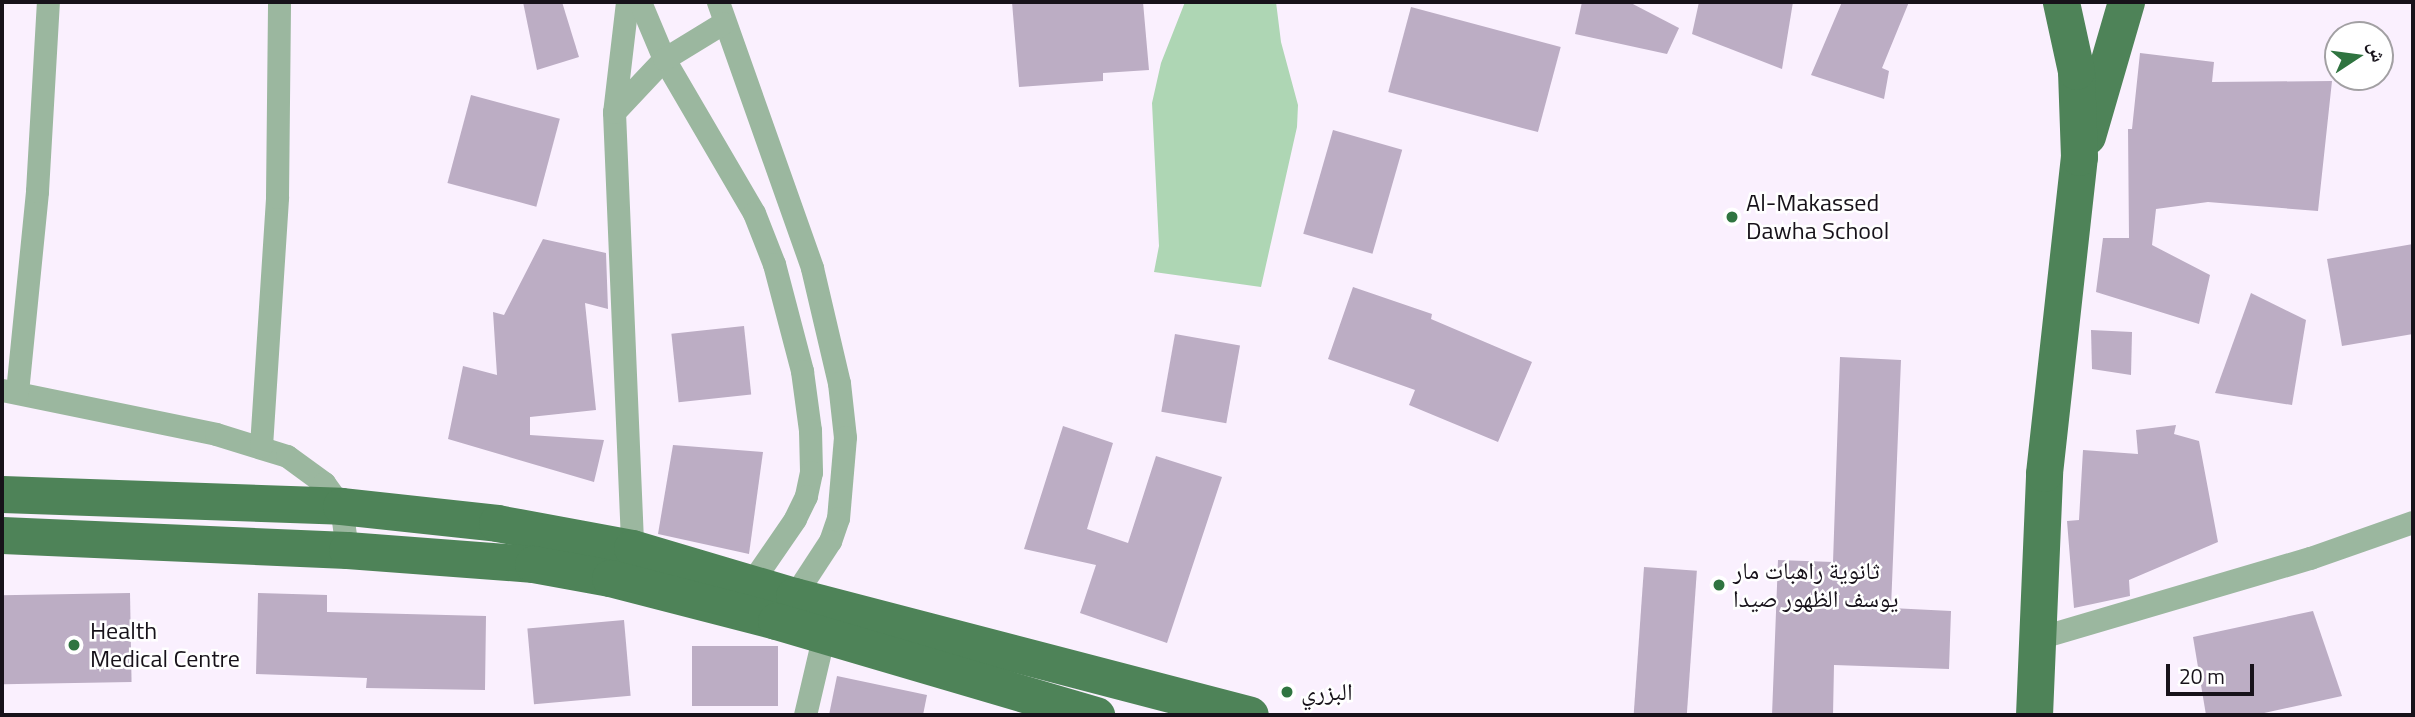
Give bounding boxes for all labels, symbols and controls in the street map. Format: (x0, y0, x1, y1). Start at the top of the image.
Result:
north arrow (2324, 21, 2394, 91)
text: ش (2362, 39, 2394, 65)
place label: Al-Makassed Dawha School (1746, 189, 1889, 245)
marker: Al-Makassed Dawha School (1724, 209, 1740, 225)
place label: ثانوية راهبات مار يوسف الظهور صيدا (1733, 557, 1899, 613)
marker: ثانوية راهبات مار يوسف الظهور صيدا (1711, 577, 1727, 593)
place label: Health Medical Centre (90, 617, 240, 673)
marker: Health Medical Centre (64, 635, 84, 655)
scale bar (2170, 650, 2258, 694)
text: 20 m (2179, 660, 2225, 692)
place label: البزري (1301, 678, 1353, 706)
marker: البزري (1279, 684, 1295, 700)

